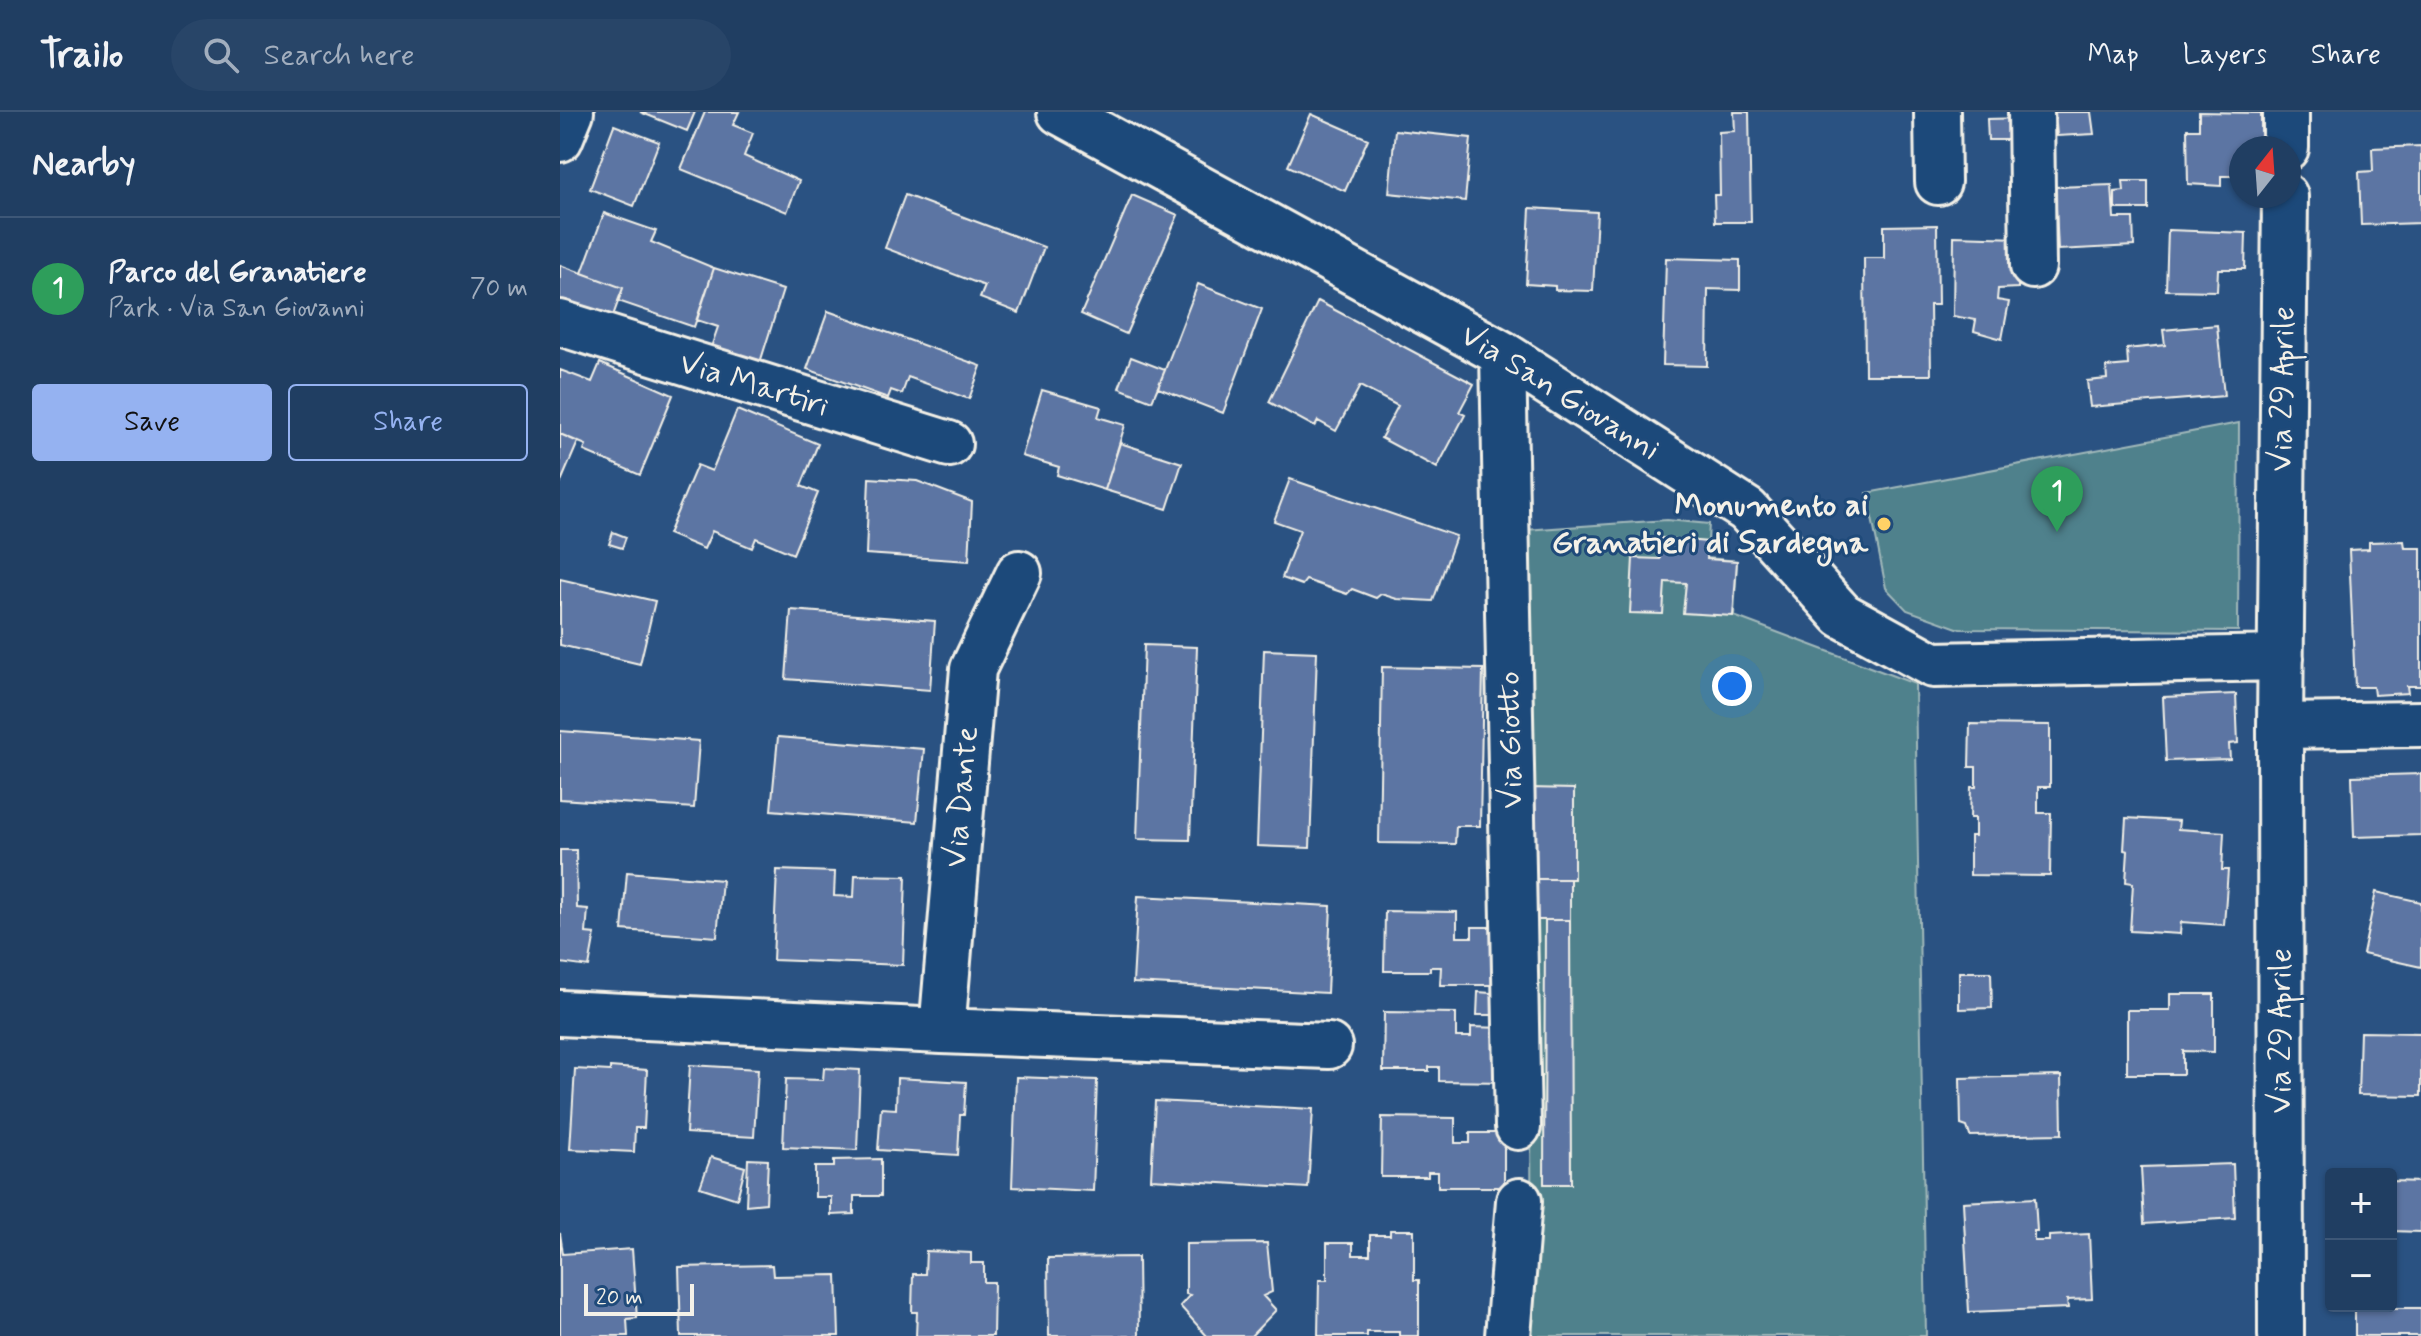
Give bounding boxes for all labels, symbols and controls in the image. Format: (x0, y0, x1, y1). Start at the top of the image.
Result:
search box (171, 19, 731, 91)
text: Trailo (40, 31, 123, 80)
icon: search (199, 33, 243, 77)
text: Search here (263, 36, 414, 75)
text: Map (2088, 37, 2139, 74)
text: Layers (2183, 37, 2267, 74)
text: Share (2311, 37, 2381, 74)
north arrow (2229, 136, 2301, 208)
text: Nearby (32, 142, 136, 187)
text: Parco del Granatiere (108, 253, 367, 292)
text: 1 (52, 272, 64, 306)
text: 70 m (470, 272, 528, 306)
text: Park · Via San Giovanni (108, 292, 365, 326)
street label: Via 29 Aprile (2261, 306, 2308, 472)
street label: Via San Giovanni (1452, 315, 1668, 471)
street label: Via Martiri (674, 342, 834, 428)
button: Save (32, 384, 272, 461)
button: Share (288, 384, 528, 461)
pin: 1 (2031, 466, 2083, 532)
place label: Monumento ai Granatieri di Sardegna (1552, 485, 1869, 567)
marker: Monumento ai Granatieri di Sardegna (1875, 515, 1893, 533)
your location (1712, 666, 1752, 706)
street label: Via Giotto (1489, 671, 1533, 809)
street label: Via Dante (935, 725, 989, 869)
street label: Via 29 Aprile (2260, 948, 2305, 1114)
map controls (2325, 1168, 2397, 1312)
button: + (2325, 1168, 2397, 1240)
button: − (2325, 1240, 2397, 1312)
scale bar (584, 1280, 694, 1316)
text: 20 m (596, 1284, 643, 1312)

